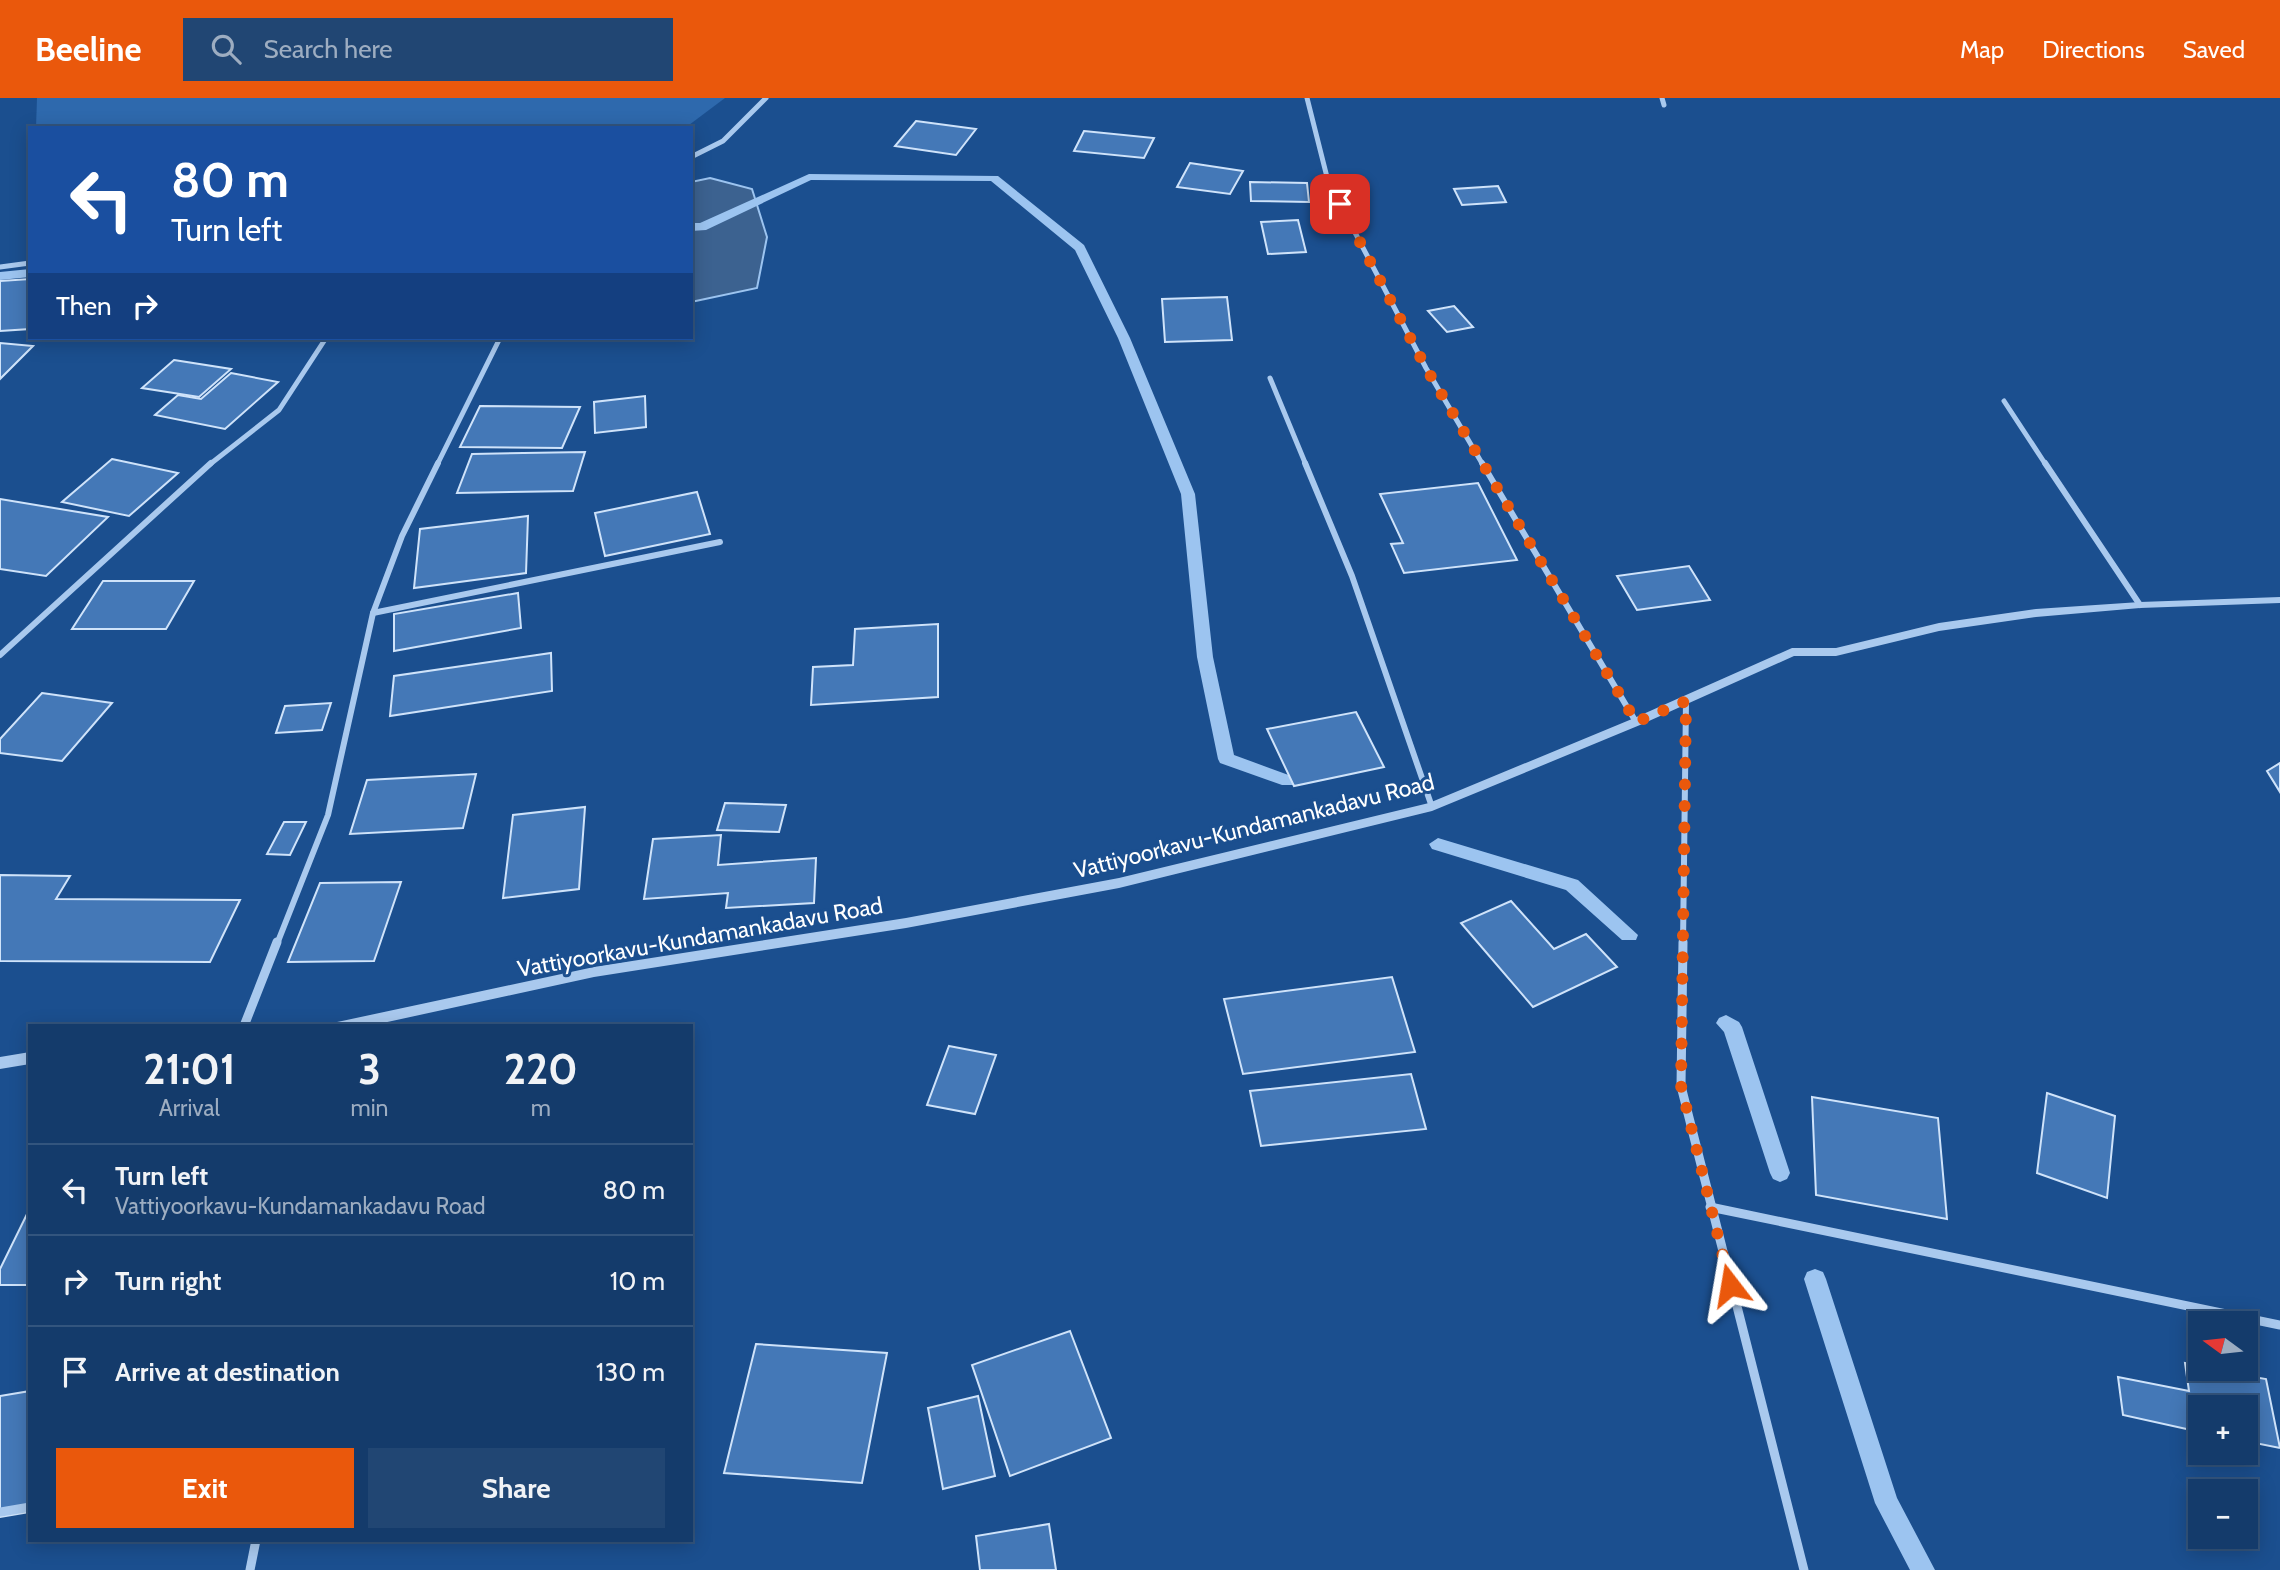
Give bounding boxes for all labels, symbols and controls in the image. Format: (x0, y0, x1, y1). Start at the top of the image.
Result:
search box (183, 18, 673, 81)
text: Beeline (35, 29, 141, 69)
icon: search (207, 30, 245, 68)
text: Search here (263, 33, 393, 65)
text: Map (1960, 35, 2004, 64)
text: Directions (2042, 35, 2145, 64)
text: Saved (2183, 35, 2245, 64)
text: 80 m (171, 150, 289, 209)
icon: left (56, 154, 147, 245)
pin (1310, 174, 1370, 234)
icon: arrive (1321, 185, 1359, 223)
text: Turn left (171, 210, 282, 249)
icon: right (126, 287, 164, 325)
text: Then (56, 290, 112, 322)
street label: Vattiyoorkavu-Kundamankadavu Road (1071, 768, 1437, 884)
street label: Vattiyoorkavu-Kundamankadavu Road (515, 891, 885, 983)
text: 21:01 (143, 1043, 235, 1095)
text: 3 (358, 1043, 381, 1095)
text: 220 (504, 1043, 578, 1095)
text: Arrival (159, 1094, 220, 1122)
text: min (351, 1094, 388, 1122)
text: m (531, 1094, 551, 1122)
text: Turn left (115, 1160, 208, 1192)
icon: left (56, 1171, 94, 1209)
text: 80 m (602, 1174, 665, 1206)
text: Vattiyoorkavu-Kundamankadavu Road (115, 1192, 485, 1220)
position arrow (1693, 1248, 1767, 1322)
icon: right (56, 1262, 94, 1300)
text: Turn right (115, 1265, 221, 1297)
text: 10 m (610, 1265, 665, 1297)
north arrow (2188, 1311, 2258, 1381)
map controls (2188, 1311, 2258, 1549)
icon: arrive (56, 1353, 94, 1391)
text: Arrive at destination (115, 1356, 340, 1388)
text: 130 m (596, 1356, 665, 1388)
button: + (2188, 1395, 2258, 1465)
button: Exit (56, 1448, 354, 1528)
button: Share (368, 1448, 665, 1528)
button: − (2188, 1479, 2258, 1549)

